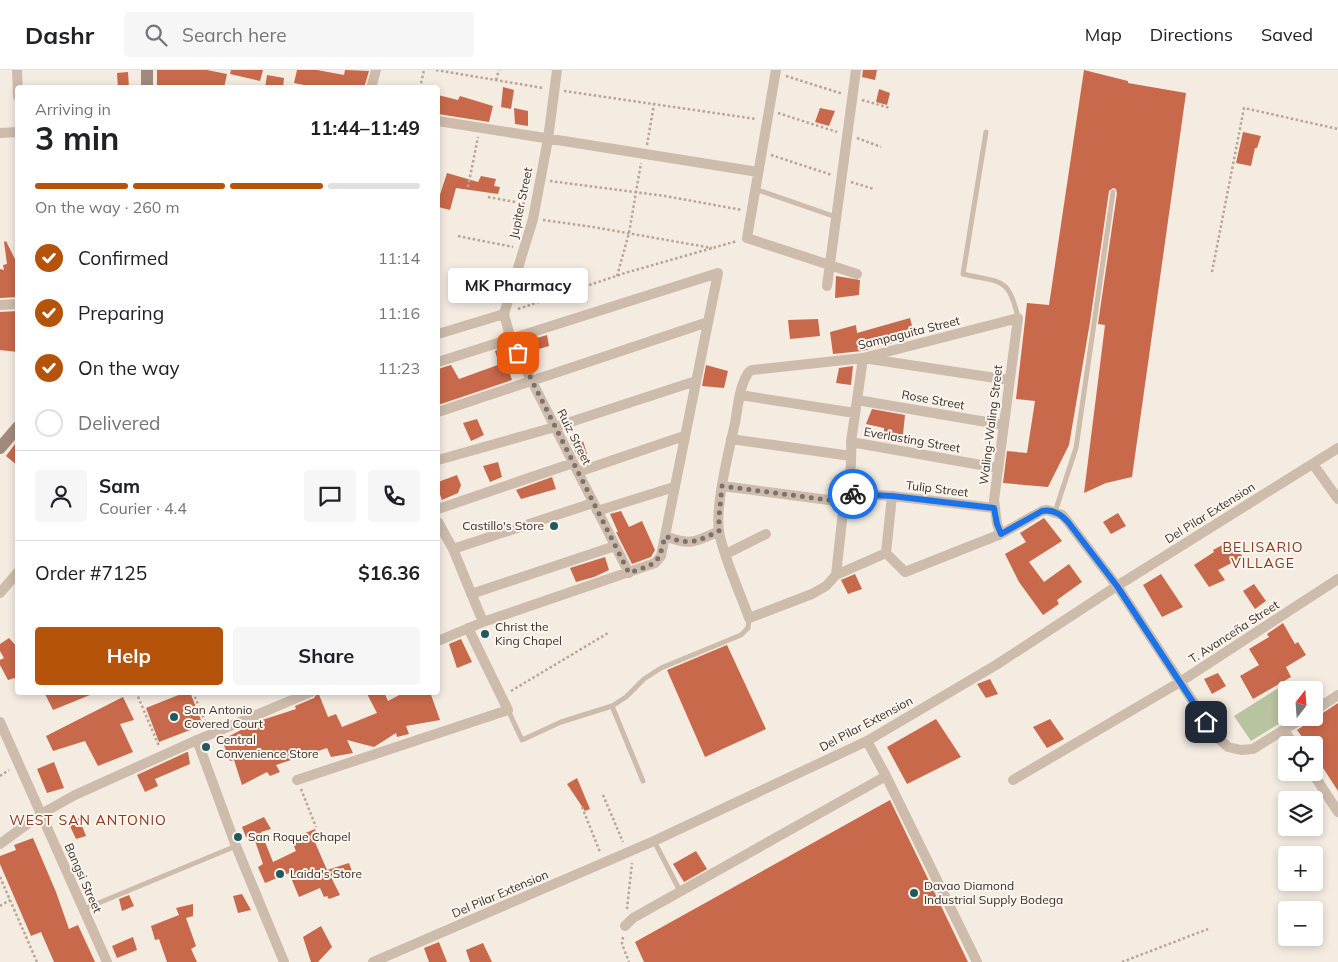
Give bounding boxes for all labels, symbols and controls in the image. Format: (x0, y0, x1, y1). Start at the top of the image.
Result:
search box (124, 12, 474, 57)
text: Dashr (25, 20, 94, 50)
icon: search (142, 21, 170, 49)
text: Search here (182, 23, 287, 47)
text: Map (1085, 23, 1122, 46)
text: Directions (1150, 23, 1233, 46)
text: Saved (1261, 23, 1313, 46)
text: Arriving in (35, 99, 111, 119)
text: 11:44–11:49 (310, 116, 420, 140)
text: 3 min (35, 118, 119, 158)
street label: Jupiter Street (506, 166, 535, 240)
text: On the way · 260 m (35, 197, 180, 217)
icon: check (35, 244, 63, 272)
text: Confirmed (78, 246, 169, 270)
text: 11:14 (378, 248, 420, 268)
callout: MK Pharmacy (448, 268, 588, 303)
text: MK Pharmacy (465, 275, 571, 295)
icon: check (35, 299, 63, 327)
text: Preparing (78, 301, 164, 325)
text: 11:16 (378, 303, 420, 323)
street label: Sampaguita Street (856, 313, 961, 352)
pin (497, 332, 539, 374)
icon: bag (504, 339, 532, 367)
icon: check (35, 354, 63, 382)
text: On the way (78, 356, 180, 380)
text: 11:23 (378, 358, 420, 378)
street label: Waling-Waling Street (976, 364, 1005, 486)
street label: Rose Street (900, 387, 966, 412)
street label: Ruiz Street (554, 406, 595, 467)
text: Delivered (78, 411, 160, 435)
street label: Everlasting Street (863, 424, 962, 455)
courier (828, 469, 878, 519)
button: person (35, 470, 87, 522)
button: chat (304, 470, 356, 522)
button: phone (368, 470, 420, 522)
text: Sam (99, 474, 140, 498)
street label: Tulip Street (905, 477, 969, 500)
street label: Del Pilar Extension (1162, 479, 1258, 546)
icon: bike (839, 480, 867, 508)
text: Courier · 4.4 (99, 498, 187, 518)
place label: Castillo's Store (462, 518, 544, 533)
marker: Castillo's Store (548, 520, 560, 532)
district label: BELISARIO VILLAGE (1222, 538, 1304, 572)
text: Order #7125 (35, 561, 147, 585)
text: $16.36 (358, 561, 420, 585)
street label: T. Avanceña Street (1186, 597, 1282, 666)
place label: Christ the King Chapel (495, 619, 562, 648)
button: Help (35, 627, 223, 685)
button: Share (233, 627, 420, 685)
marker: Christ the King Chapel (479, 628, 491, 640)
north arrow (1278, 681, 1322, 726)
map controls (1278, 681, 1323, 946)
street label: Del Pilar Extension (817, 693, 915, 754)
pin (1185, 701, 1227, 743)
place label: San Antonio Covered Court (184, 702, 263, 731)
icon: home (1192, 708, 1220, 736)
marker: San Antonio Covered Court (168, 711, 180, 723)
place label: Central Convenience Store (216, 732, 319, 761)
button: locate (1278, 736, 1323, 781)
marker: Central Convenience Store (200, 741, 212, 753)
button: layers (1278, 791, 1323, 836)
district label: WEST SAN ANTONIO (9, 811, 167, 829)
place label: San Roque Chapel (248, 829, 351, 844)
marker: San Roque Chapel (232, 831, 244, 843)
street label: Bangsi Street (61, 841, 106, 915)
button: + (1278, 846, 1323, 891)
place label: Laida's Store (290, 866, 362, 881)
street label: Del Pilar Extension (449, 866, 550, 921)
marker: Laida's Store (274, 868, 286, 880)
place label: Davao Diamond Industrial Supply Bodega (924, 878, 1063, 907)
marker: Davao Diamond Industrial Supply Bodega (908, 887, 920, 899)
button: − (1278, 901, 1323, 946)

